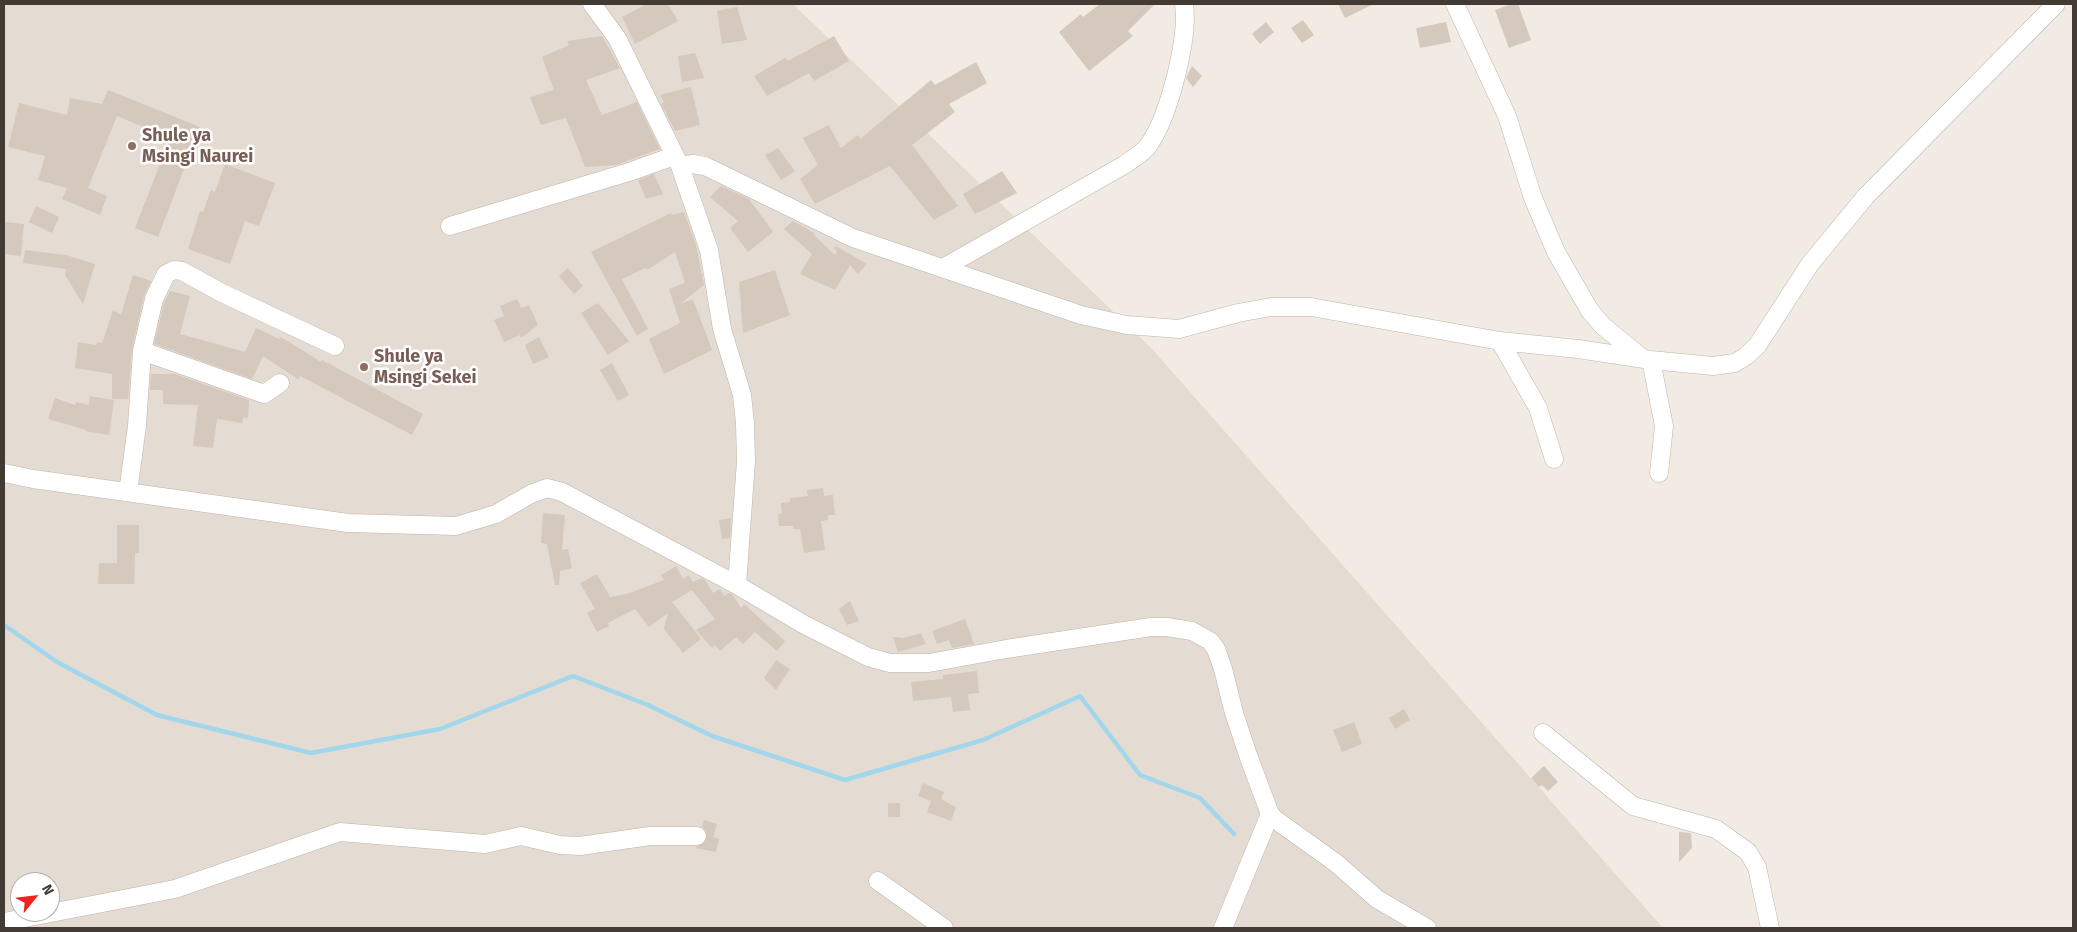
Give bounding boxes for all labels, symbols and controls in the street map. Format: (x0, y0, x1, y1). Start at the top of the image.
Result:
place label: Shule ya Msingi Naurei (142, 125, 253, 168)
marker: Shule ya Msingi Naurei (126, 140, 138, 152)
place label: Shule ya Msingi Sekei (374, 346, 477, 388)
marker: Shule ya Msingi Sekei (358, 361, 370, 373)
north arrow (10, 872, 60, 922)
text: N (38, 882, 57, 898)

